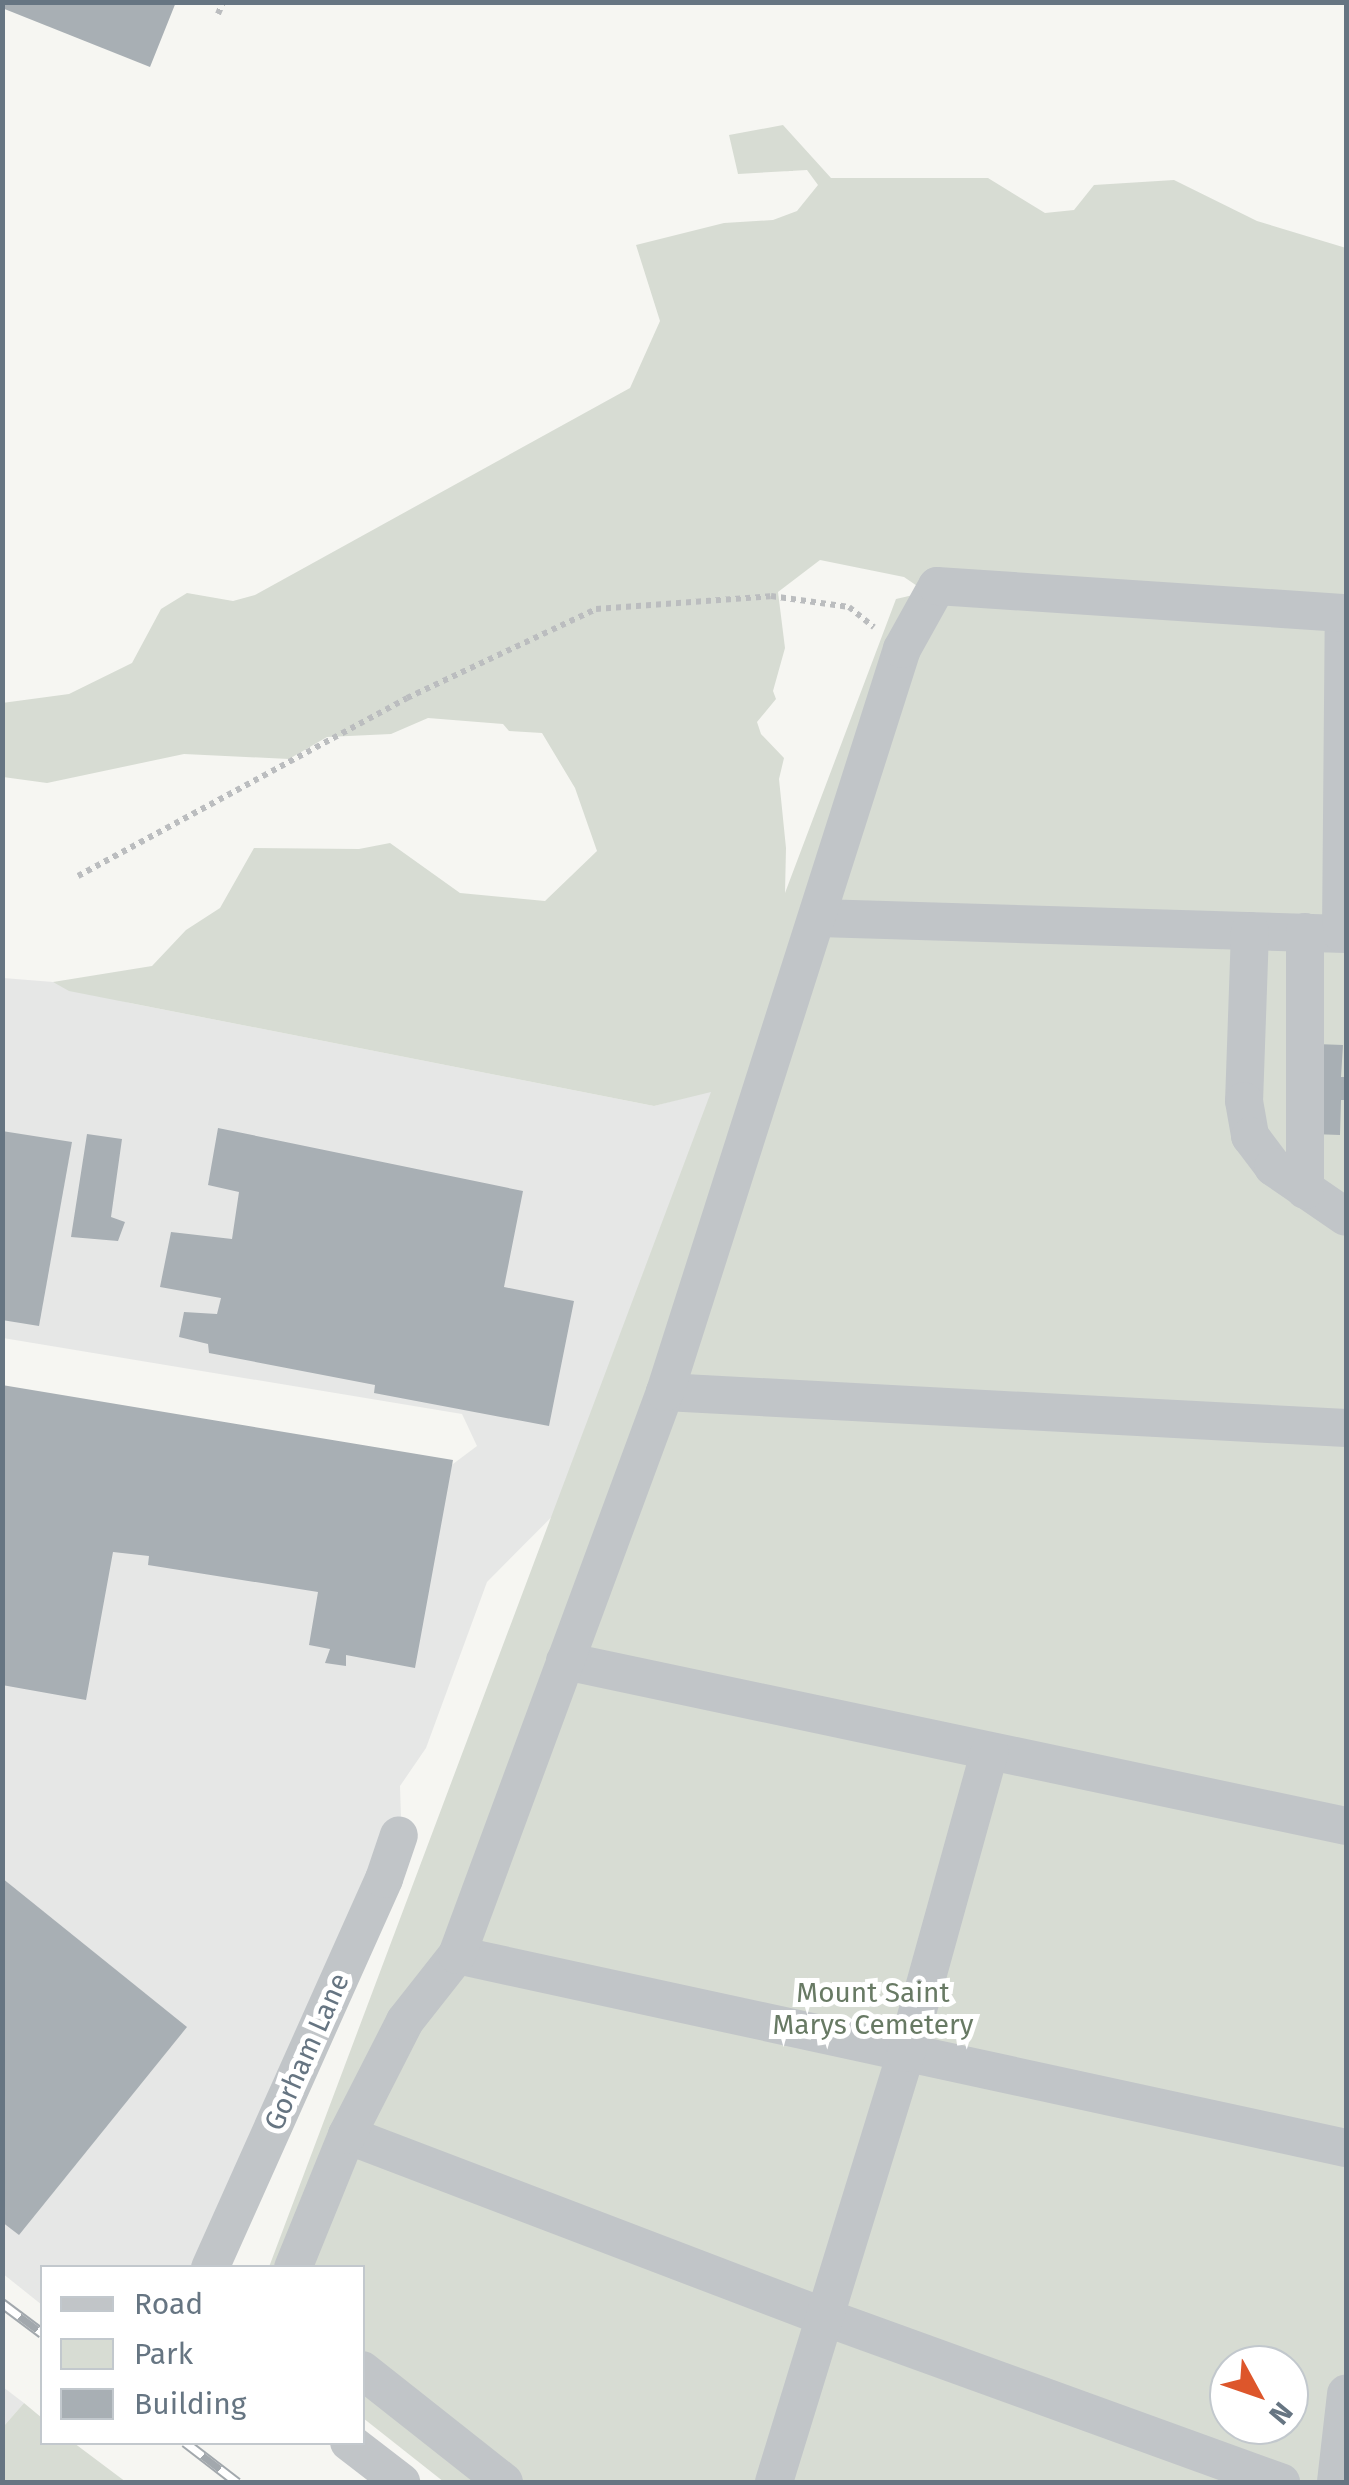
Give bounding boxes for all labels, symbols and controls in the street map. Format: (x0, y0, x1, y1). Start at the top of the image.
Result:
street label: Gorham Lane (257, 1968, 357, 2136)
park label: Mount Saint Marys Cemetery (772, 1976, 974, 2042)
legend (40, 2265, 365, 2445)
text: Road (134, 2286, 203, 2322)
text: Park (134, 2336, 193, 2372)
north arrow (1209, 2345, 1309, 2445)
text: Building (134, 2386, 246, 2422)
text: N (1262, 2396, 1299, 2431)

